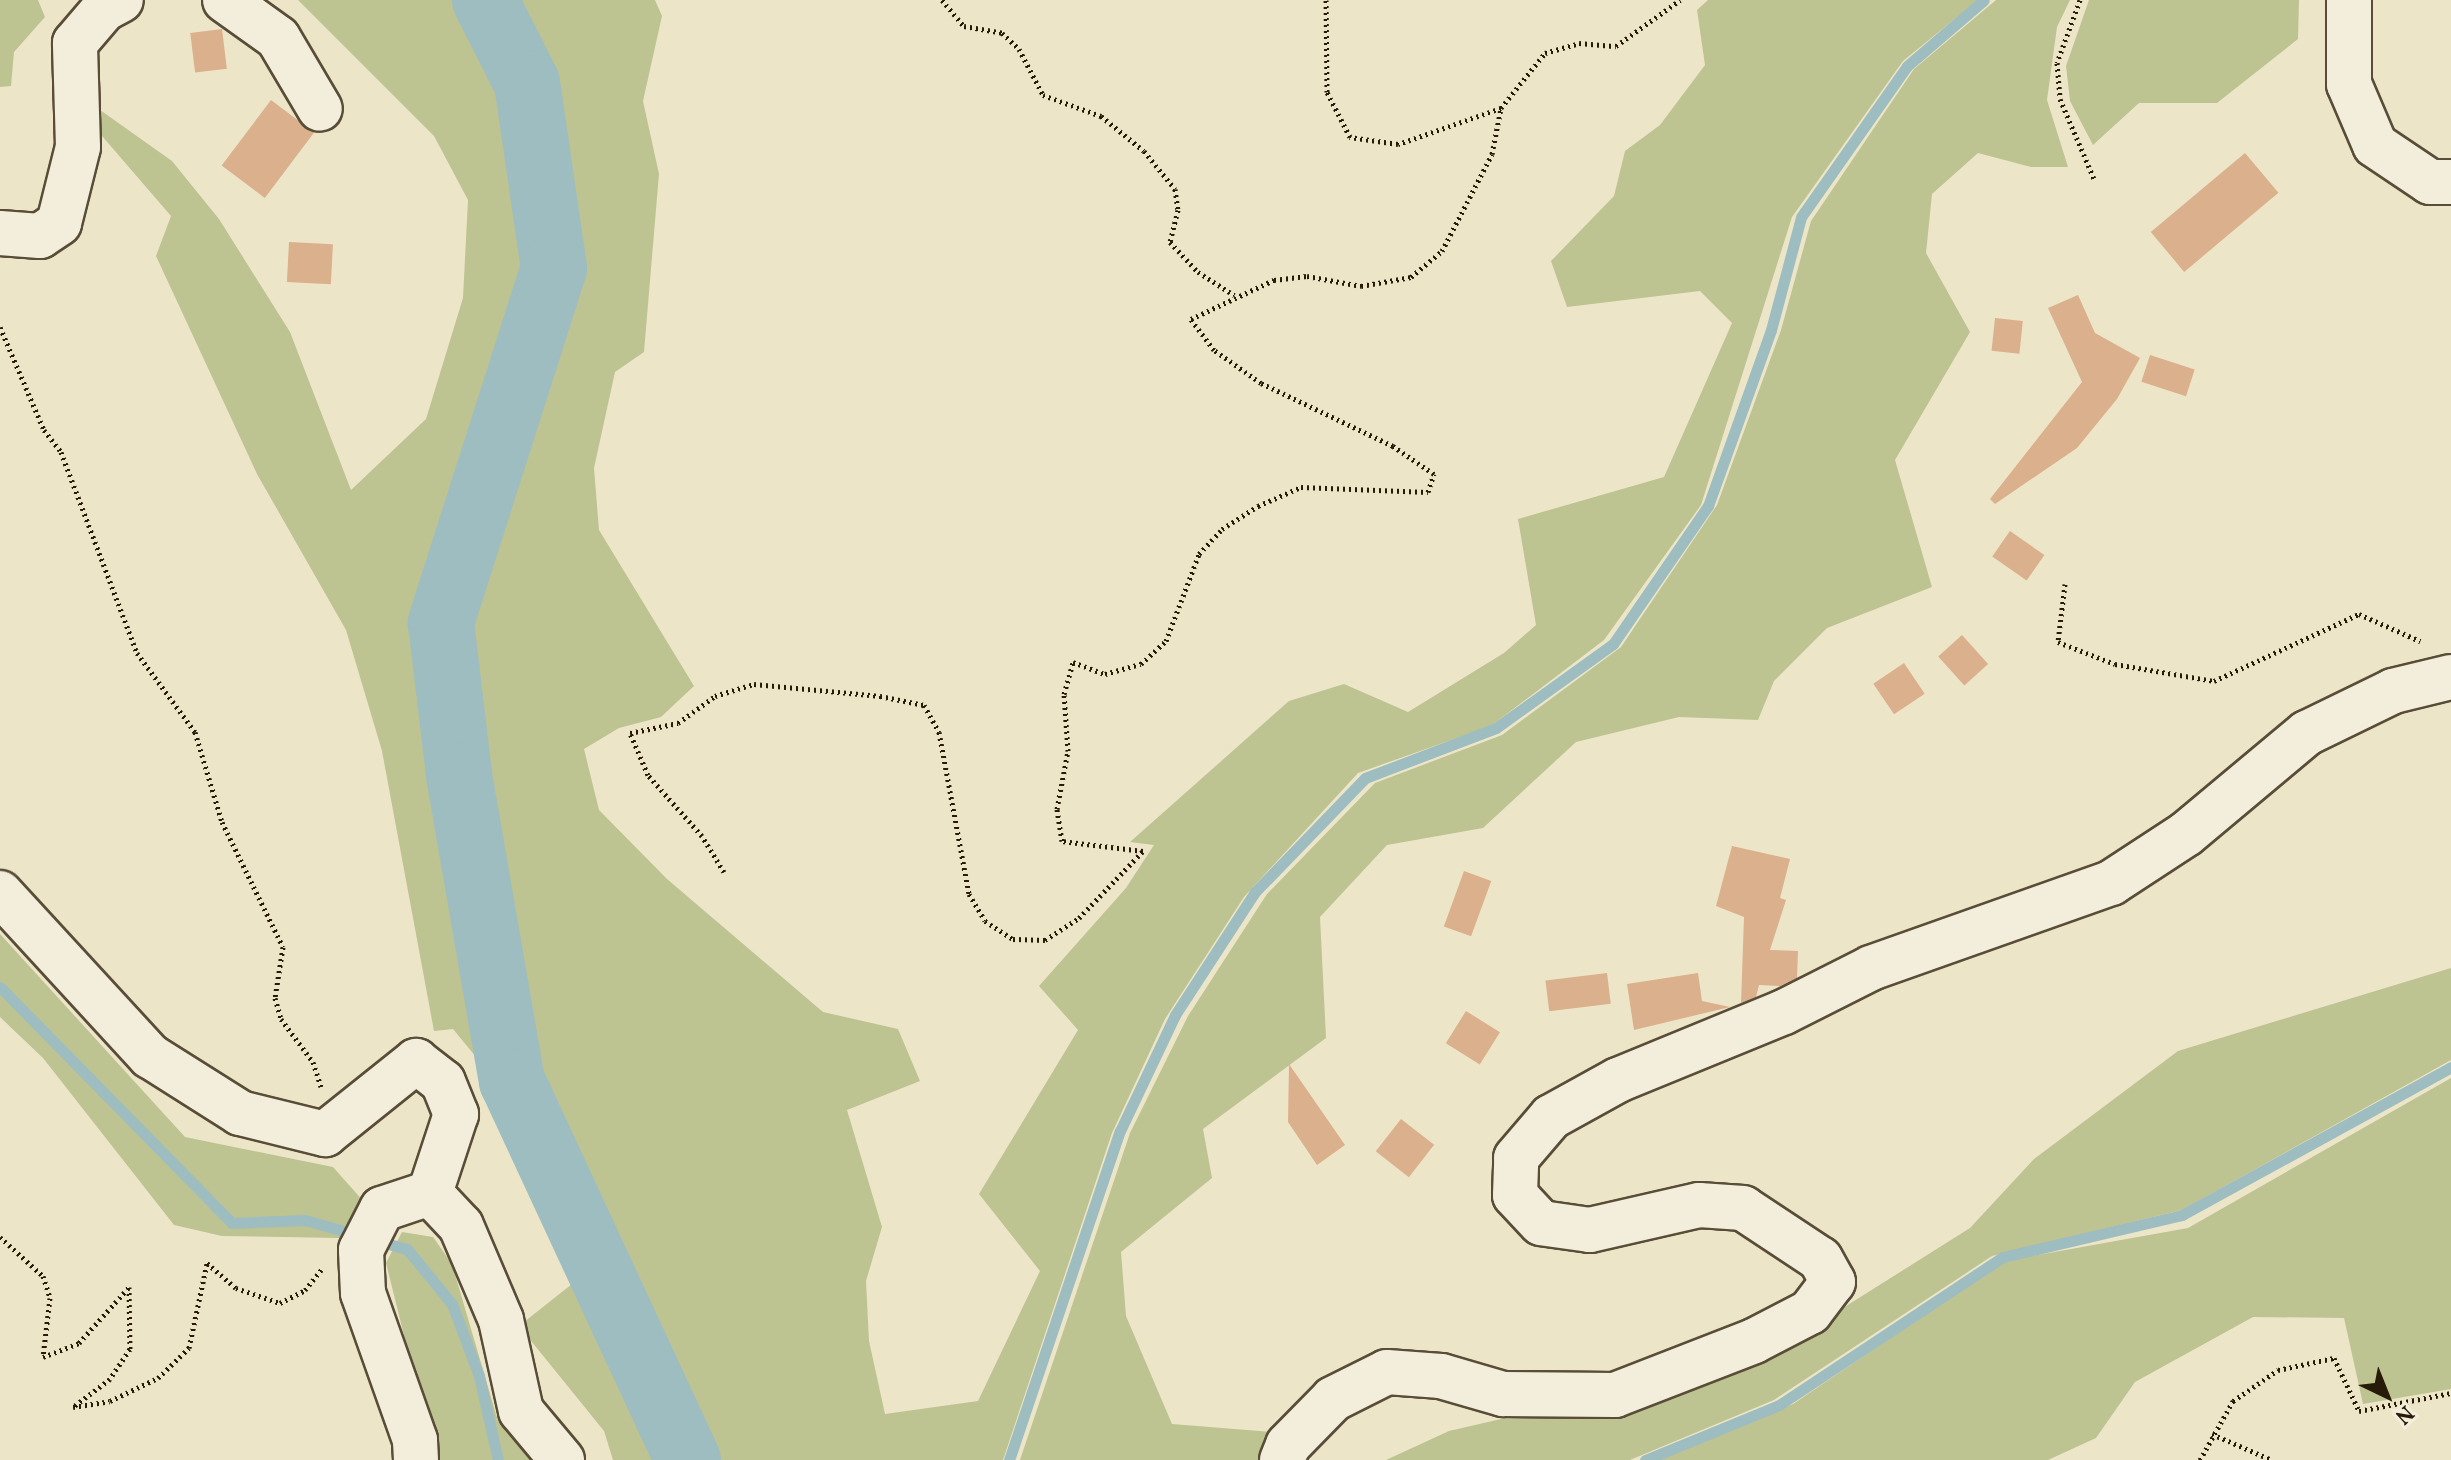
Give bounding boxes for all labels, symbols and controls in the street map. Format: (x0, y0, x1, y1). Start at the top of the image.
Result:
north arrow (2347, 1356, 2427, 1436)
text: N (2387, 1397, 2420, 1431)

